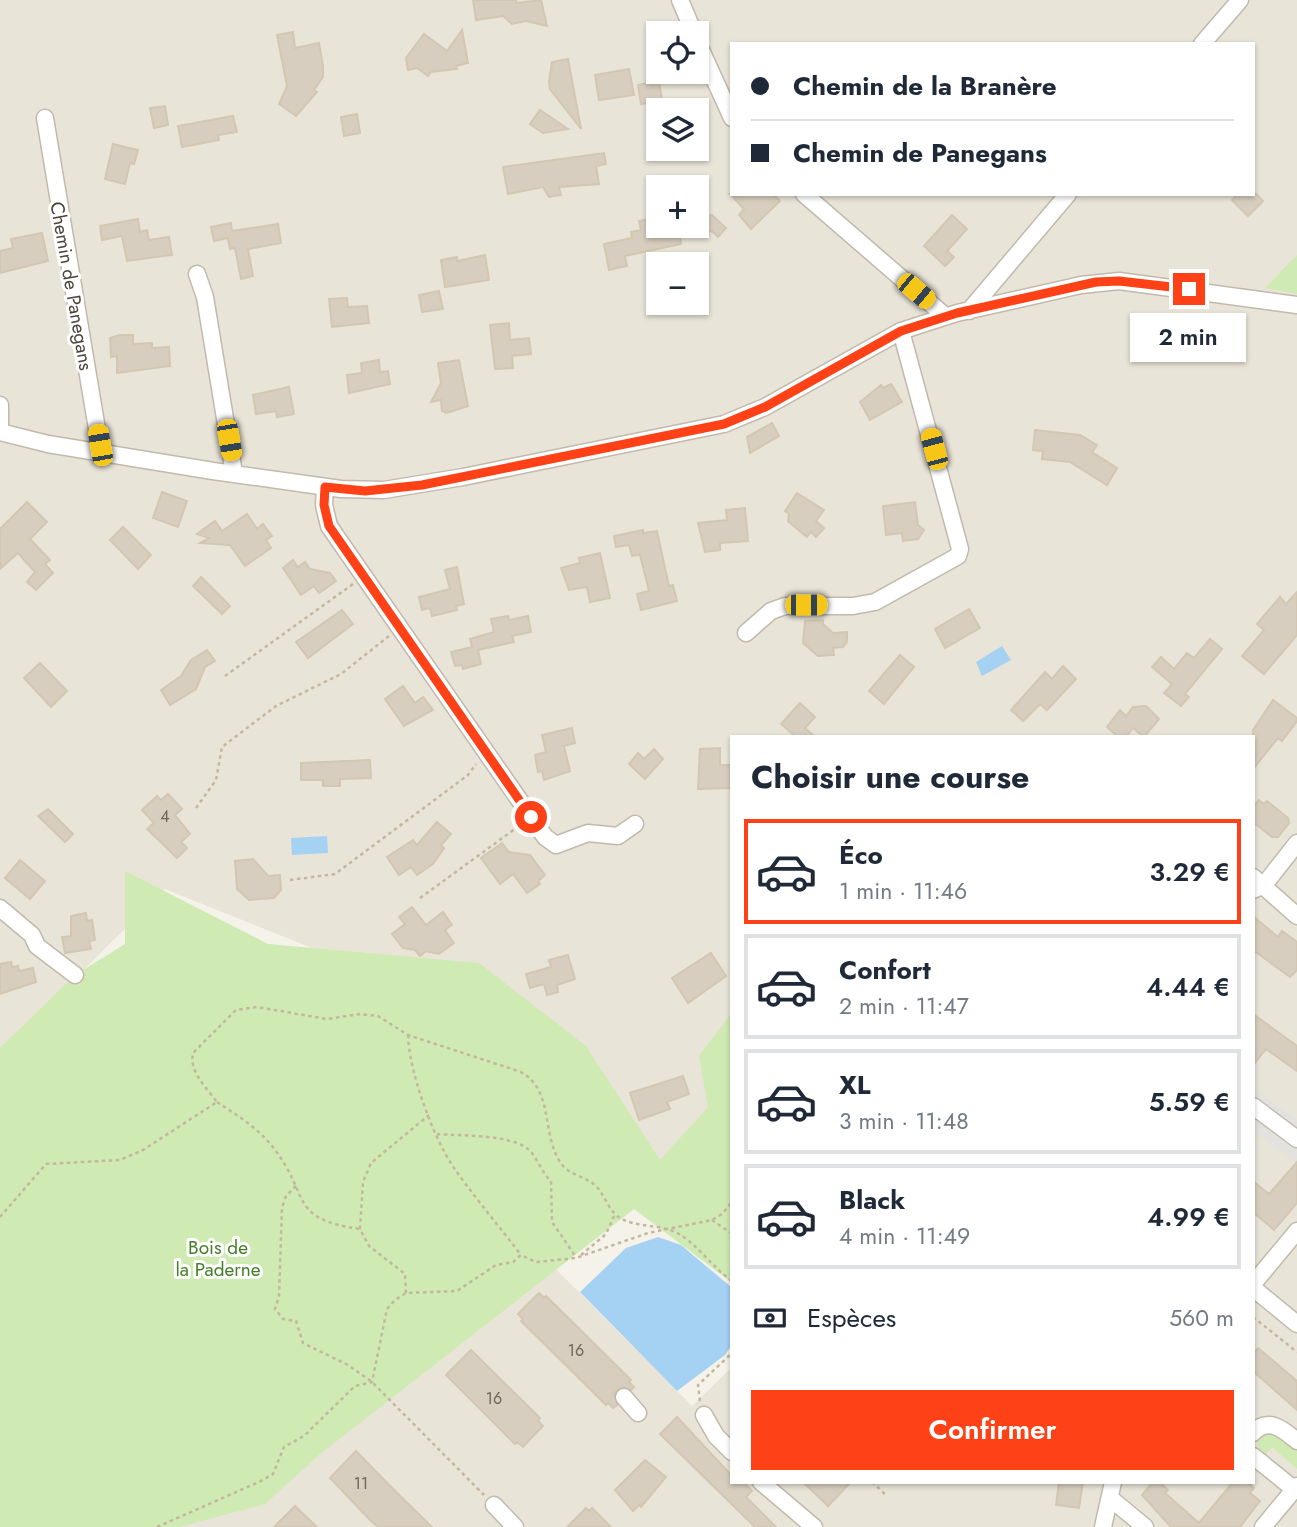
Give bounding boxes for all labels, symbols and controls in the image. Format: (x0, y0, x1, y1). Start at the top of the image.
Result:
map controls (646, 21, 709, 315)
button: locate (646, 21, 709, 84)
text: Chemin de la Branère (793, 67, 1057, 105)
button: layers (646, 98, 709, 161)
text: Chemin de Panegans (793, 134, 1047, 172)
button: + (646, 175, 709, 238)
street label: Chemin de Panegans (43, 200, 100, 373)
button: − (646, 252, 709, 315)
car (894, 269, 939, 313)
route end (1173, 273, 1205, 305)
callout: 2 min (1131, 314, 1247, 362)
text: 2 min (1158, 320, 1218, 354)
car (216, 417, 243, 463)
car (87, 422, 114, 468)
car (919, 426, 950, 472)
car (786, 595, 828, 616)
text: Choisir une course (751, 754, 1029, 800)
route start (515, 801, 547, 833)
house number: 4 (160, 805, 170, 828)
text: Éco (839, 836, 883, 874)
icon: car (755, 840, 818, 903)
text: 3.29 € (1149, 853, 1230, 891)
text: 1 min · 11:46 (839, 874, 967, 908)
text: Confort (839, 951, 931, 989)
icon: car (755, 955, 818, 1018)
text: 4.44 € (1146, 968, 1230, 1006)
text: 2 min · 11:47 (839, 989, 969, 1023)
text: XL (839, 1066, 871, 1104)
icon: car (755, 1070, 818, 1133)
text: 5.59 € (1149, 1083, 1230, 1121)
text: 3 min · 11:48 (839, 1104, 969, 1138)
text: Black (839, 1181, 905, 1219)
icon: car (755, 1185, 818, 1248)
text: 4.99 € (1147, 1198, 1230, 1236)
text: 4 min · 11:49 (839, 1219, 970, 1253)
park label: Bois de la Paderne (175, 1234, 261, 1283)
icon: cash (751, 1299, 789, 1337)
text: Espèces (807, 1299, 896, 1337)
text: 560 m (1169, 1301, 1234, 1335)
house number: 16 (568, 1339, 584, 1362)
house number: 16 (486, 1387, 502, 1410)
button: Confirmer (751, 1390, 1234, 1470)
house number: 11 (354, 1472, 368, 1495)

